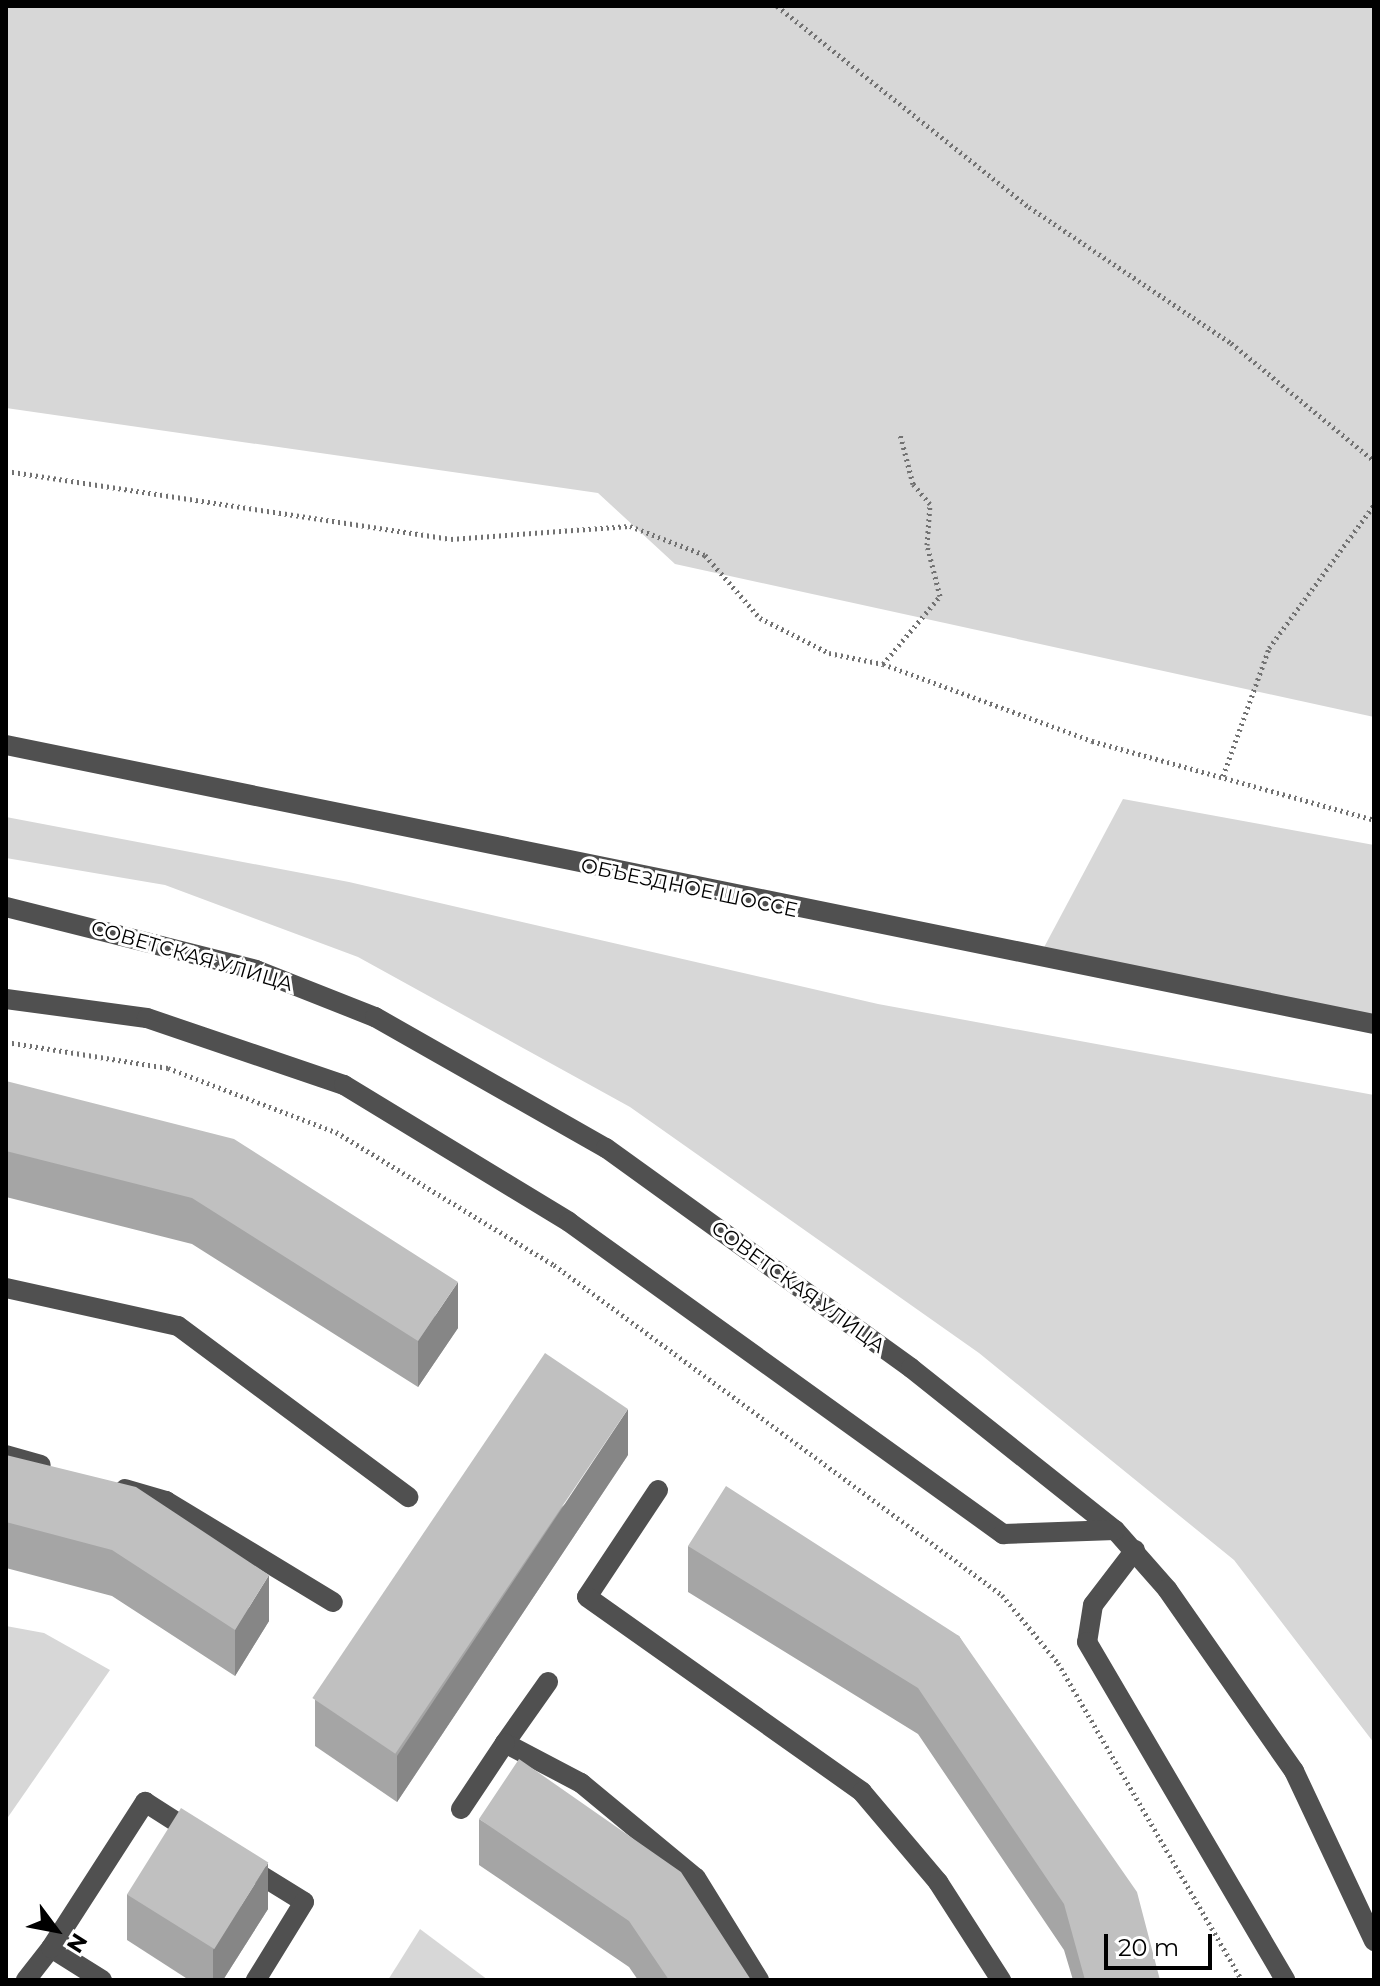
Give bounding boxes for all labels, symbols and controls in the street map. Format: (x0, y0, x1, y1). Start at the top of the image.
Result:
street label: ОБЪЕЗДНОЕ ШОССЕ (579, 853, 799, 923)
street label: СОВЕТСКАЯ УЛИЦА (88, 916, 296, 996)
street label: СОВЕТСКАЯ УЛИЦА (706, 1216, 890, 1358)
north arrow (16, 1890, 96, 1970)
scale bar (1108, 1918, 1216, 1968)
text: N (61, 1928, 93, 1958)
text: 20 m (1118, 1933, 1179, 1962)

